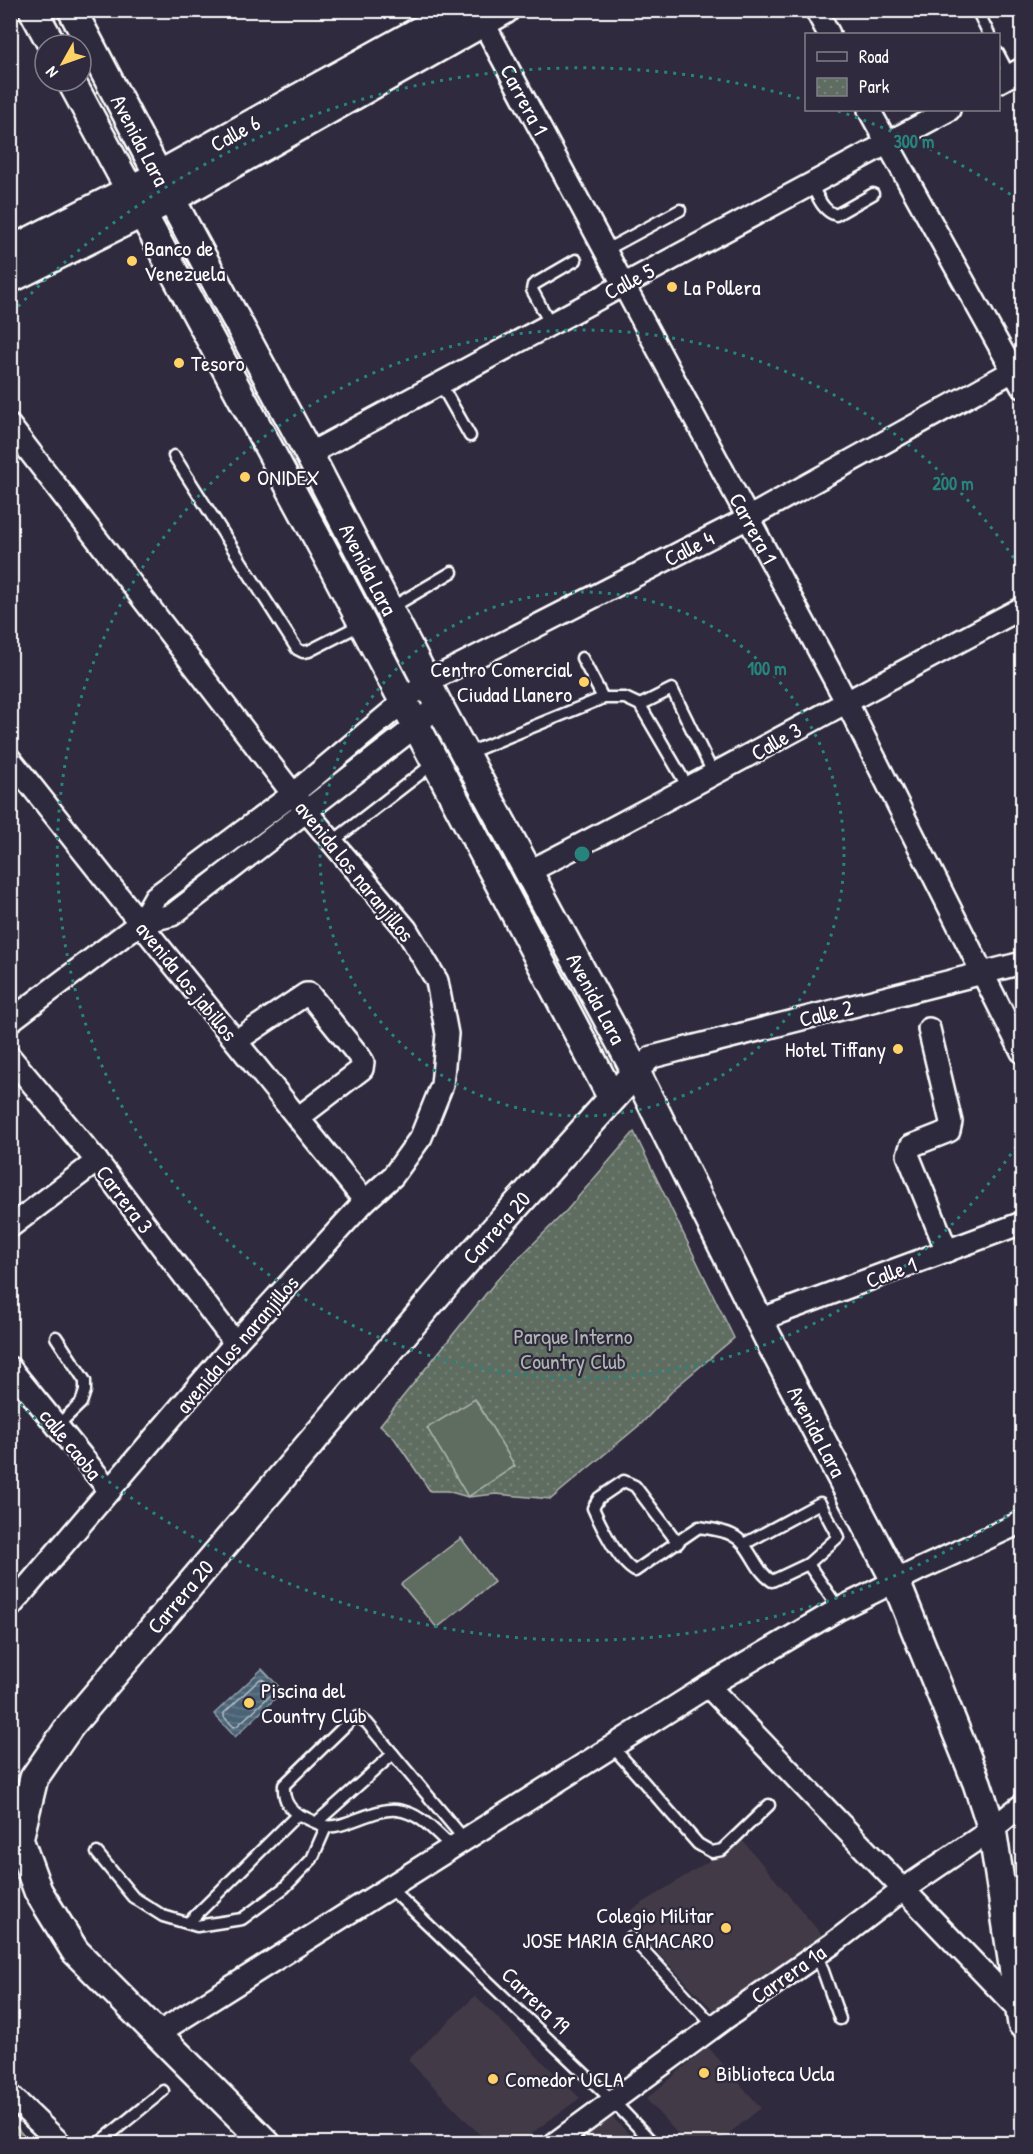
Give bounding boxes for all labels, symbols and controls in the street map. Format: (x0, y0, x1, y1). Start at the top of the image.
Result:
north arrow (33, 33, 93, 93)
legend (805, 33, 1000, 111)
text: Road (859, 44, 889, 69)
street label: Carrera 1 (493, 59, 556, 140)
text: N (40, 62, 63, 83)
text: Park (859, 74, 890, 99)
street label: Avenida Lara (104, 89, 177, 192)
street label: Calle 6 (205, 107, 265, 159)
text: 300 m (894, 129, 934, 154)
place label: Banco de Venezuela (144, 233, 226, 288)
marker: Banco de Venezuela (125, 254, 139, 268)
street label: Calle 5 (598, 255, 660, 307)
place label: La Pollera (684, 272, 761, 302)
marker: La Pollera (665, 280, 679, 294)
place label: Tesoro (191, 348, 245, 378)
marker: Tesoro (172, 356, 186, 370)
place label: ONIDEX (257, 462, 320, 492)
marker: ONIDEX (238, 470, 252, 484)
text: 200 m (933, 471, 973, 496)
street label: Carrera 1 (722, 487, 785, 569)
street label: Avenida Lara (332, 518, 405, 621)
street label: Calle 4 (659, 523, 719, 573)
place label: Centro Comercial Ciudad Llanero (430, 654, 572, 709)
text: 100 m (747, 656, 787, 681)
marker: Centro Comercial Ciudad Llanero (577, 675, 591, 689)
street label: Calle 3 (745, 714, 807, 767)
street label: avenida los naranjillos (289, 794, 421, 948)
centre of rings (572, 844, 592, 864)
street label: avenida los jabillos (129, 915, 245, 1047)
street label: Avenida Lara (560, 948, 633, 1050)
street label: Calle 2 (796, 992, 857, 1034)
place label: Hotel Tiffany (785, 1034, 886, 1064)
marker: Hotel Tiffany (891, 1042, 905, 1056)
street label: Carrera 3 (89, 1159, 161, 1239)
street label: Carrera 20 (456, 1184, 537, 1271)
street label: Calle 1 (861, 1249, 921, 1295)
street label: avenida los naranjillos (169, 1268, 305, 1420)
park label: Parque Interno Country Club (513, 1321, 633, 1376)
street label: Avenida Lara (781, 1380, 854, 1483)
street label: calle caoba (33, 1402, 109, 1486)
street label: Carrera 20 (140, 1553, 220, 1640)
place label: Piscina del Country Club (261, 1675, 367, 1730)
marker: Piscina del Country Club (242, 1696, 256, 1710)
place label: Colegio Militar JOSE MARIA CAMACARO (522, 1900, 715, 1955)
marker: Colegio Militar JOSE MARIA CAMACARO (719, 1921, 733, 1935)
street label: Carrera 1a (745, 1937, 832, 2011)
street label: Carrera 19 (495, 1960, 577, 2040)
place label: Biblioteca Ucla (716, 2058, 835, 2088)
place label: Comedor UCLA (505, 2064, 624, 2094)
marker: Biblioteca Ucla (697, 2066, 711, 2080)
marker: Comedor UCLA (486, 2072, 500, 2086)

